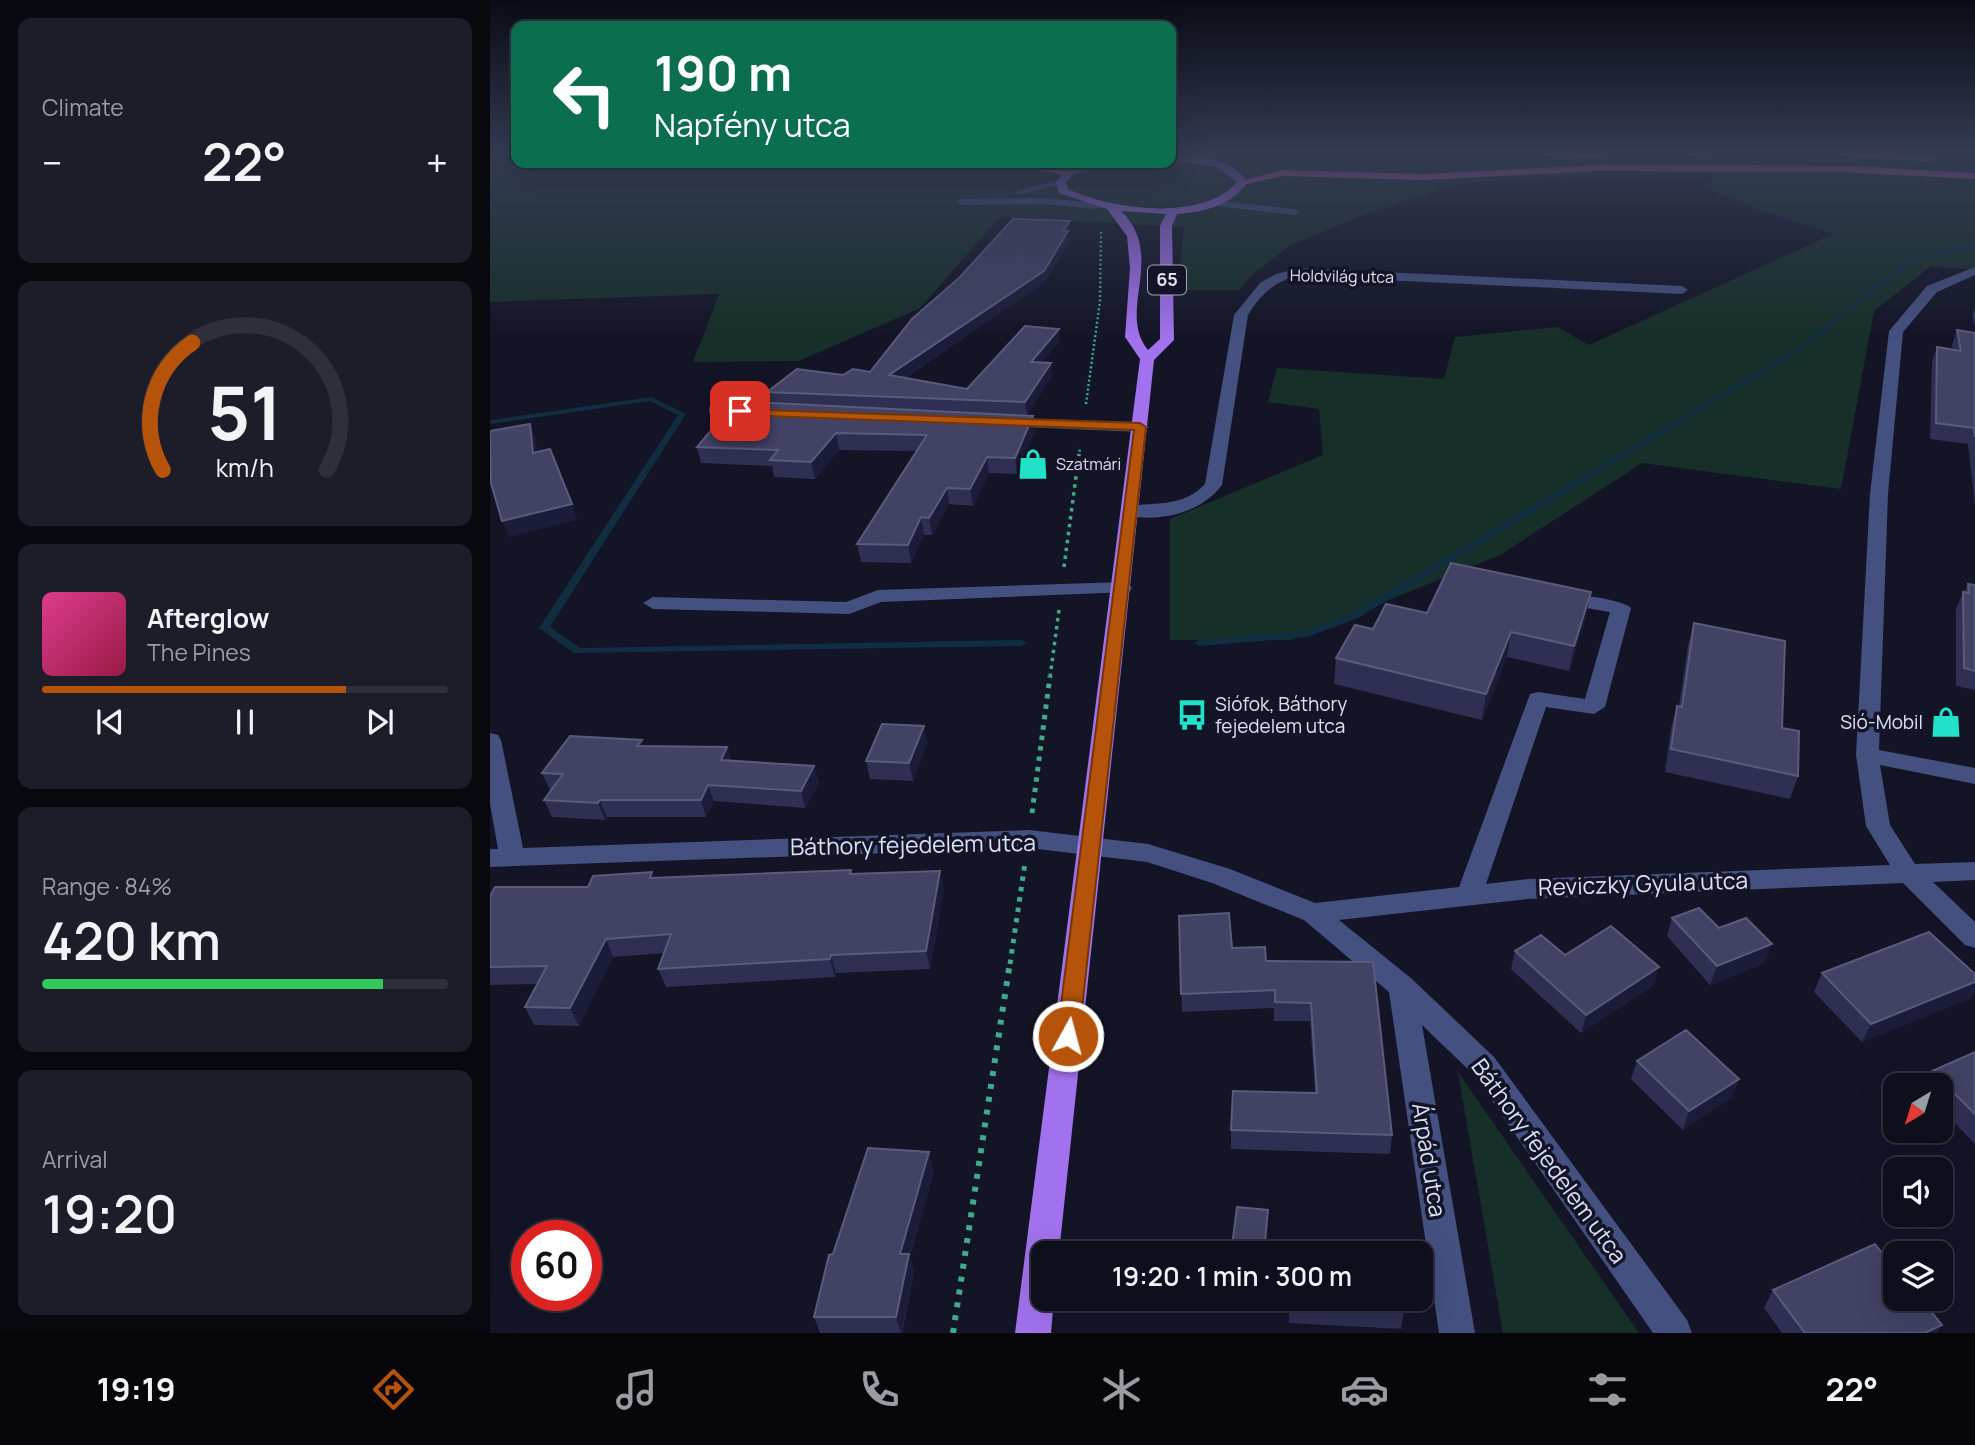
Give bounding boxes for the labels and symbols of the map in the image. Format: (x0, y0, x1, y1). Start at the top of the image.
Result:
street label: Holdvilág utca (1290, 264, 1394, 288)
road number: 65 (1148, 266, 1186, 294)
pin (710, 381, 770, 441)
shop icon: Szatmári (1016, 447, 1050, 481)
place label: Szatmári (1056, 453, 1121, 475)
place label: Siófok, Báthory fejedelem utca (1215, 691, 1347, 739)
bus stop icon: Siófok, Báthory fejedelem utca (1175, 698, 1209, 732)
shop icon: Sió-Mobil (1929, 705, 1963, 739)
place label: Sió-Mobil (1840, 709, 1923, 735)
street label: Báthory fejedelem utca (790, 826, 1036, 862)
street label: Reviczky Gyula utca (1537, 863, 1749, 903)
position arrow (1031, 999, 1105, 1073)
street label: Báthory fejedelem utca (1465, 1051, 1635, 1269)
north arrow (1883, 1073, 1953, 1143)
street label: Árpád utca (1405, 1100, 1455, 1219)
speed limit sign: 60 (511, 1220, 602, 1311)

